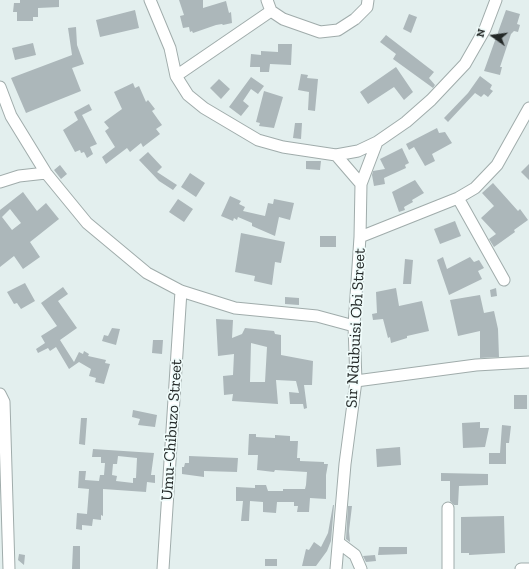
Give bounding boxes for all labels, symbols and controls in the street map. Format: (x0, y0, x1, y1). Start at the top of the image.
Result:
north arrow (473, 16, 513, 56)
text: N (474, 27, 488, 39)
street label: Sir Ndubuisi Obi Street (342, 248, 370, 408)
street label: Umu-Chibuzo Street (157, 359, 187, 501)

